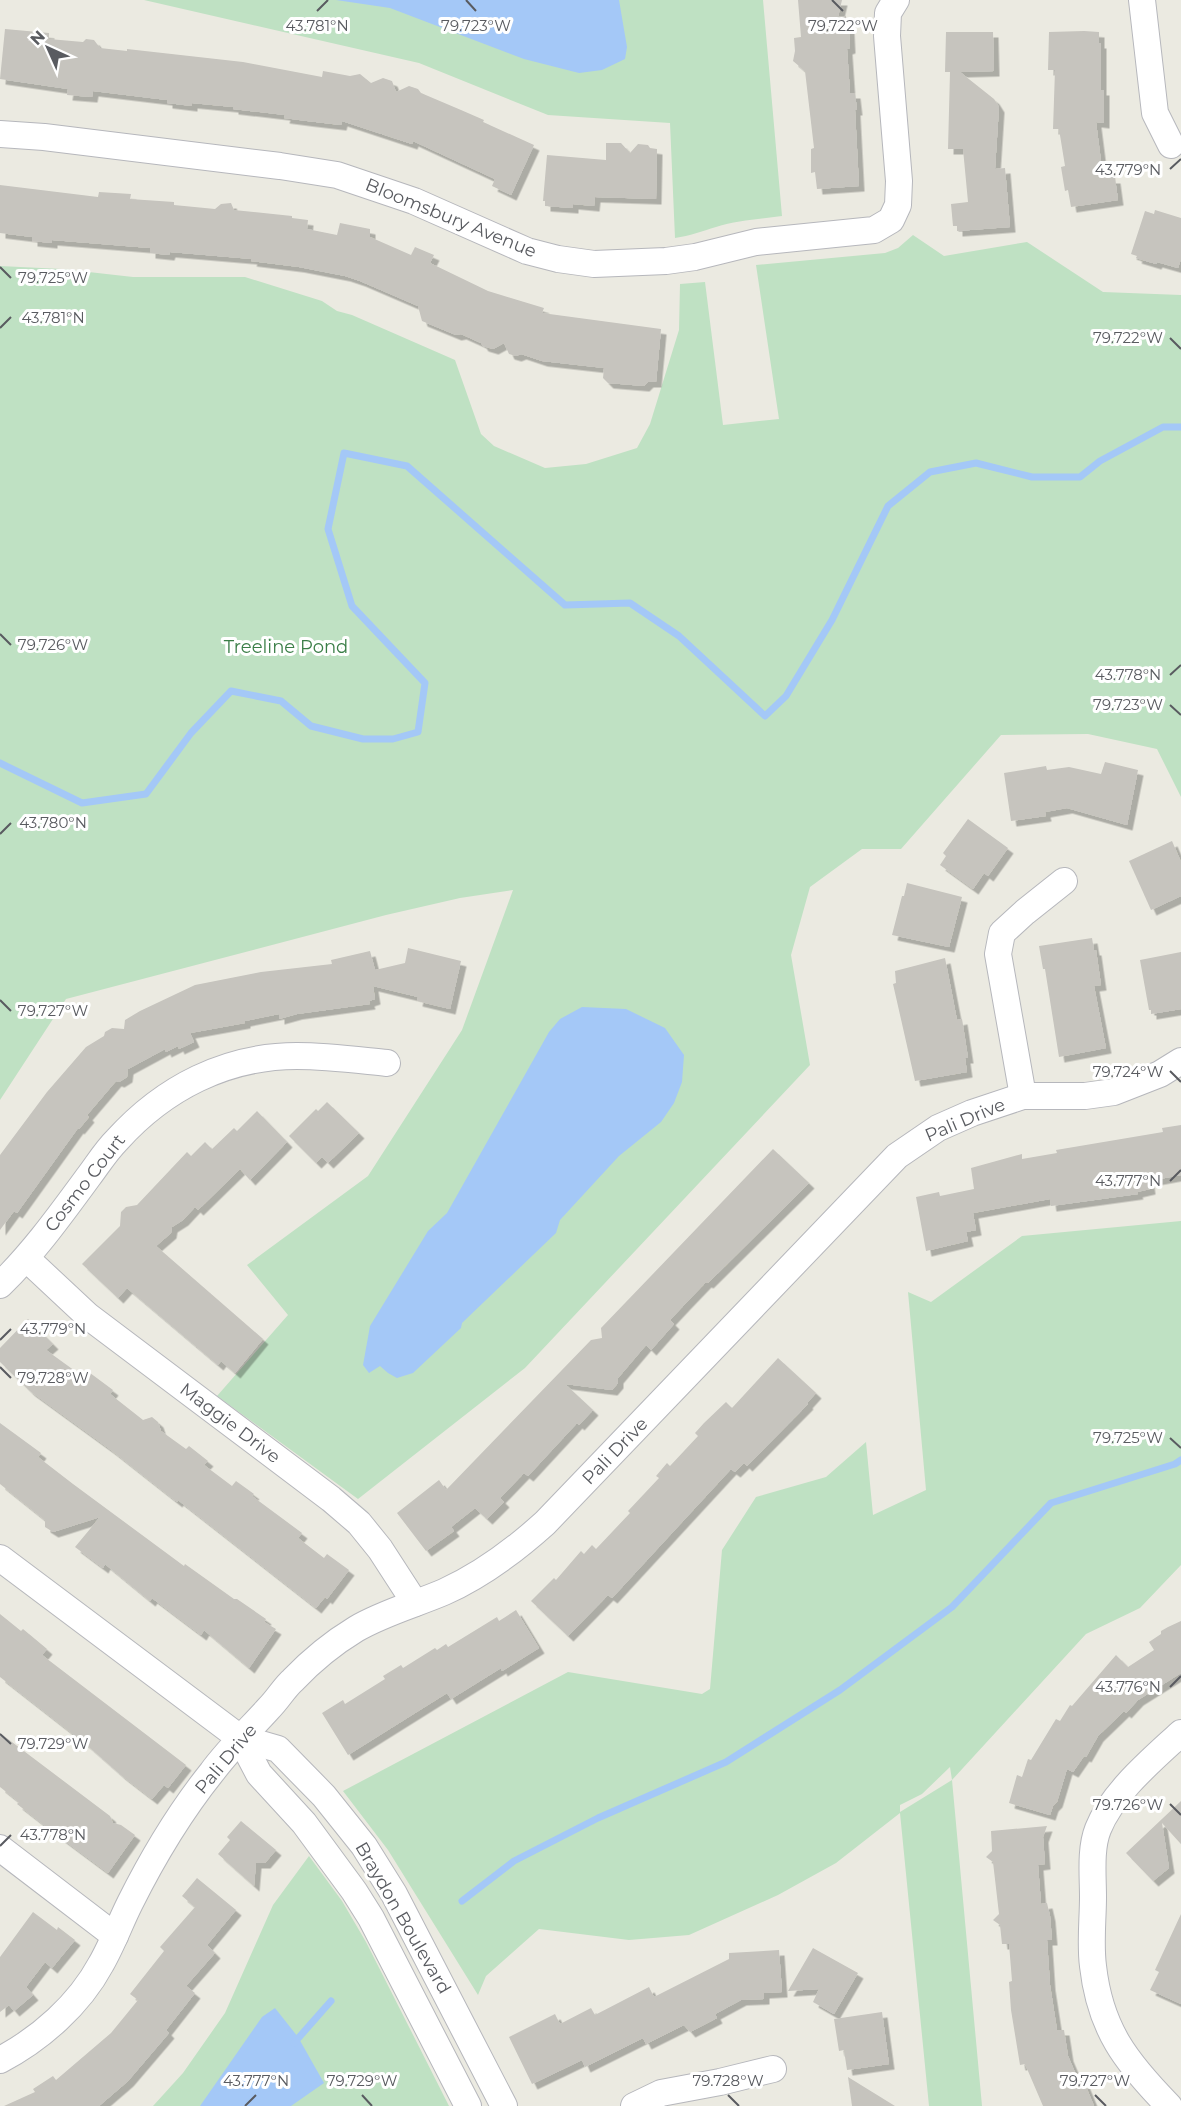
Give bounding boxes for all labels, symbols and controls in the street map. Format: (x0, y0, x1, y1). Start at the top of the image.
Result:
text: 43.781°N (285, 16, 349, 35)
text: 79.723°W (441, 16, 511, 35)
text: 79.722°W (808, 16, 878, 35)
north arrow (18, 18, 78, 78)
text: N (26, 26, 49, 49)
text: 43.779°N (1095, 160, 1161, 179)
street label: Bloomsbury Avenue (362, 174, 540, 262)
text: 79.725°W (18, 268, 88, 287)
text: 43.781°N (21, 308, 85, 327)
text: 79.722°W (1093, 328, 1163, 347)
text: 79.726°W (18, 635, 88, 654)
park label: Treeline Pond (224, 636, 348, 658)
text: 43.778°N (1095, 665, 1161, 684)
text: 79.723°W (1093, 695, 1163, 714)
text: 43.780°N (19, 813, 87, 832)
text: 79.727°W (18, 1001, 89, 1020)
text: 79.724°W (1093, 1062, 1164, 1081)
street label: Pali Drive (922, 1093, 1008, 1147)
street label: Cosmo Court (40, 1130, 130, 1236)
text: 43.777°N (1095, 1171, 1161, 1190)
text: 43.779°N (20, 1319, 86, 1338)
text: 79.728°W (17, 1368, 89, 1387)
street label: Maggie Drive (175, 1378, 285, 1468)
street label: Pali Drive (578, 1413, 652, 1489)
text: 79.725°W (1093, 1428, 1163, 1447)
text: 43.776°N (1095, 1677, 1161, 1696)
street label: Pali Drive (190, 1719, 262, 1799)
text: 79.729°W (18, 1734, 89, 1753)
text: 79.726°W (1093, 1795, 1163, 1814)
text: 43.778°N (20, 1825, 86, 1844)
street label: Braydon Boulevard (350, 1838, 456, 1998)
text: 43.777°N (223, 2071, 289, 2090)
text: 79.729°W (327, 2071, 398, 2090)
text: 79.728°W (692, 2071, 764, 2090)
text: 79.727°W (1060, 2071, 1131, 2090)

